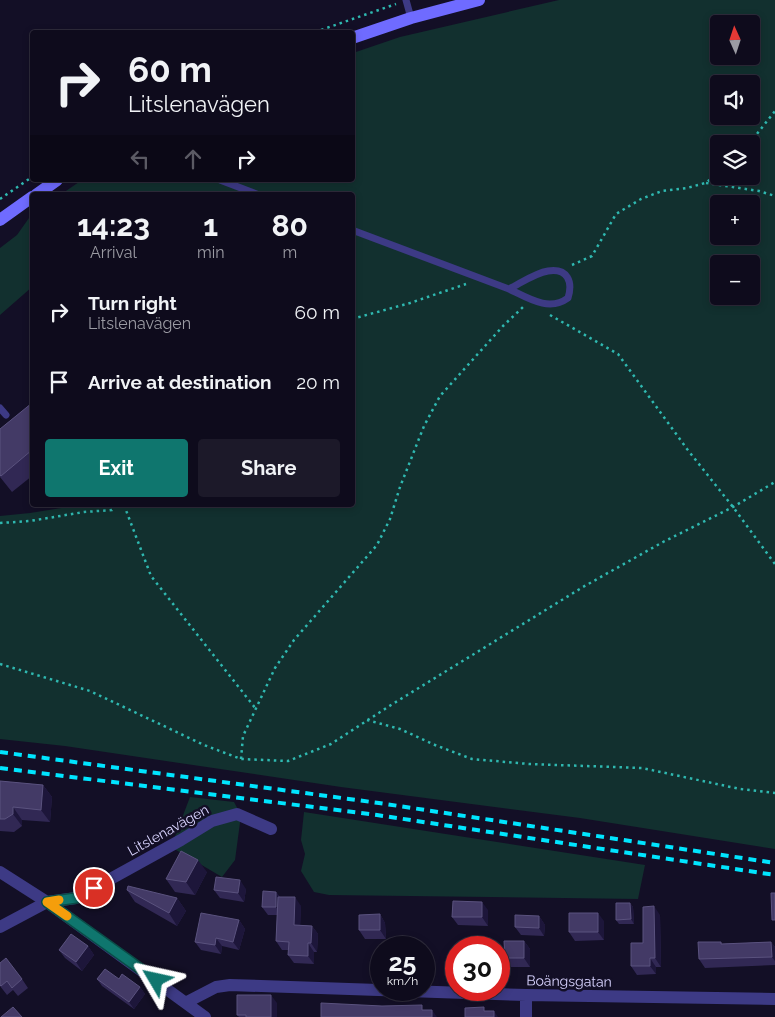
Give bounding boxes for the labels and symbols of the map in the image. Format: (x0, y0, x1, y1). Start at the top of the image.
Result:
north arrow (710, 15, 760, 65)
street label: Litslenavägen (125, 801, 211, 859)
pin (73, 867, 115, 909)
speed limit sign: 30 (445, 936, 510, 1001)
position arrow (129, 953, 181, 1005)
street label: Boängsgatan (526, 972, 612, 990)

